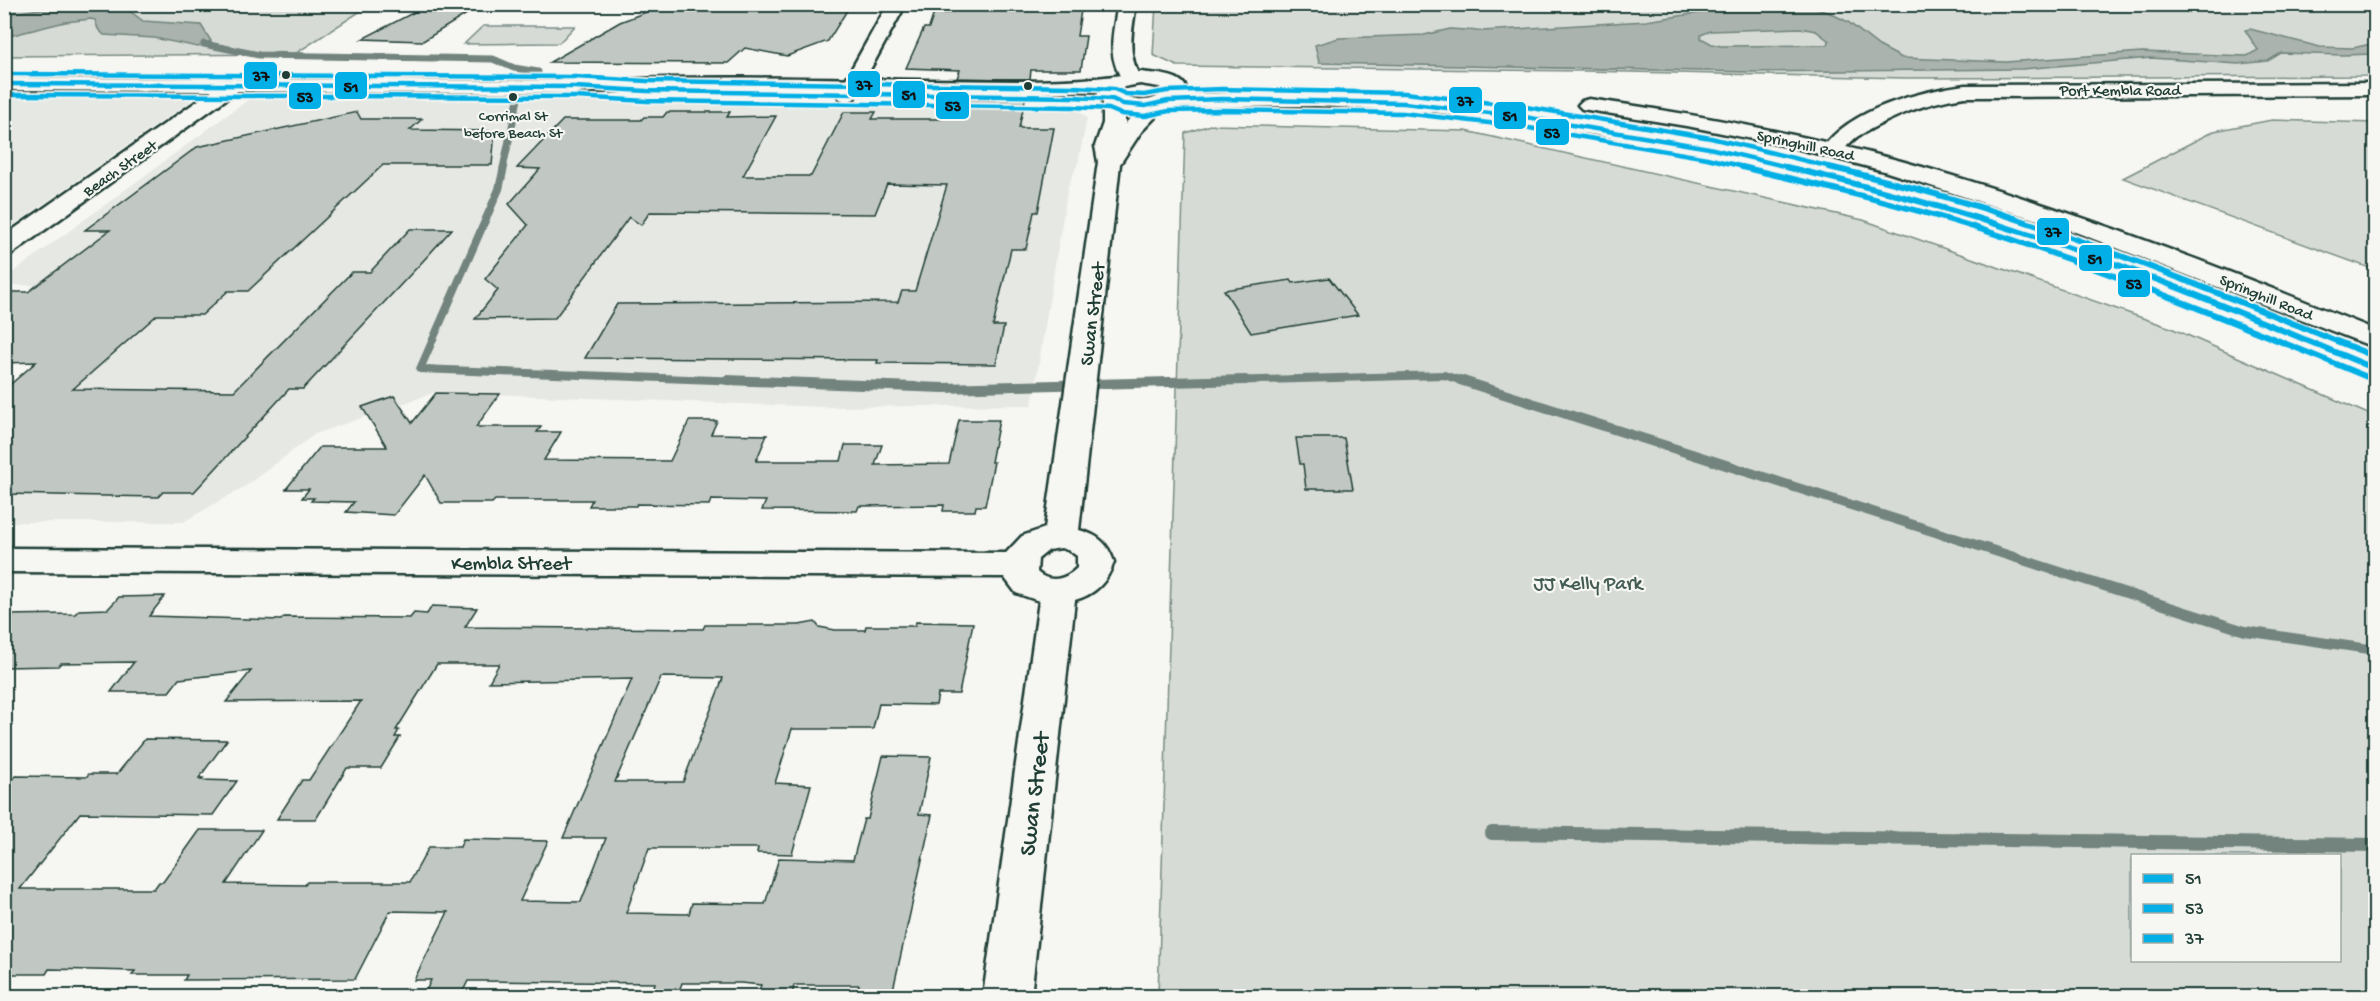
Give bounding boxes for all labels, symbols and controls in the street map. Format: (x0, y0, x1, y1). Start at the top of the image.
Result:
line badge: 37 (243, 61, 278, 90)
text: 37 (252, 69, 270, 88)
unlabelled marker (280, 69, 292, 81)
line badge: 37 (847, 70, 881, 98)
line badge: 51 (334, 71, 368, 100)
text: 37 (855, 78, 873, 97)
text: 51 (344, 80, 358, 99)
line badge: 51 (892, 80, 926, 109)
unlabelled marker (1022, 80, 1034, 92)
line badge: 53 (288, 82, 322, 110)
street label: Port Kembla Road (2058, 83, 2182, 102)
line badge: 37 (1448, 86, 1483, 114)
text: 51 (902, 88, 916, 107)
text: 53 (297, 90, 313, 109)
marker: Corrimal St before Beach St (507, 91, 519, 103)
line badge: 53 (935, 91, 970, 120)
text: 37 (1456, 94, 1474, 113)
text: 53 (945, 99, 961, 118)
line badge: 51 (1493, 101, 1527, 130)
place label: Corrimal St before Beach St (464, 108, 564, 143)
text: 51 (1503, 109, 1517, 128)
line badge: 53 (1535, 118, 1570, 146)
text: 53 (1544, 126, 1560, 145)
street label: Springhill Road (1755, 128, 1857, 167)
street label: Beach Street (80, 137, 163, 203)
line badge: 37 (2036, 217, 2070, 246)
text: 37 (2044, 225, 2062, 244)
line badge: 51 (2078, 244, 2113, 272)
text: 51 (2088, 252, 2102, 271)
street label: Swan Street (1077, 260, 1112, 367)
line badge: 53 (2117, 269, 2151, 298)
street label: Springhill Road (2216, 272, 2317, 327)
text: 53 (2126, 277, 2142, 296)
street label: Kembla Street (451, 554, 573, 577)
park label: JJ Kelly Park (1534, 574, 1644, 597)
street label: Swan Street (1015, 729, 1059, 858)
legend (2131, 854, 2341, 962)
text: 51 (2185, 870, 2202, 891)
text: 53 (2185, 900, 2204, 921)
text: 37 (2184, 930, 2204, 951)

